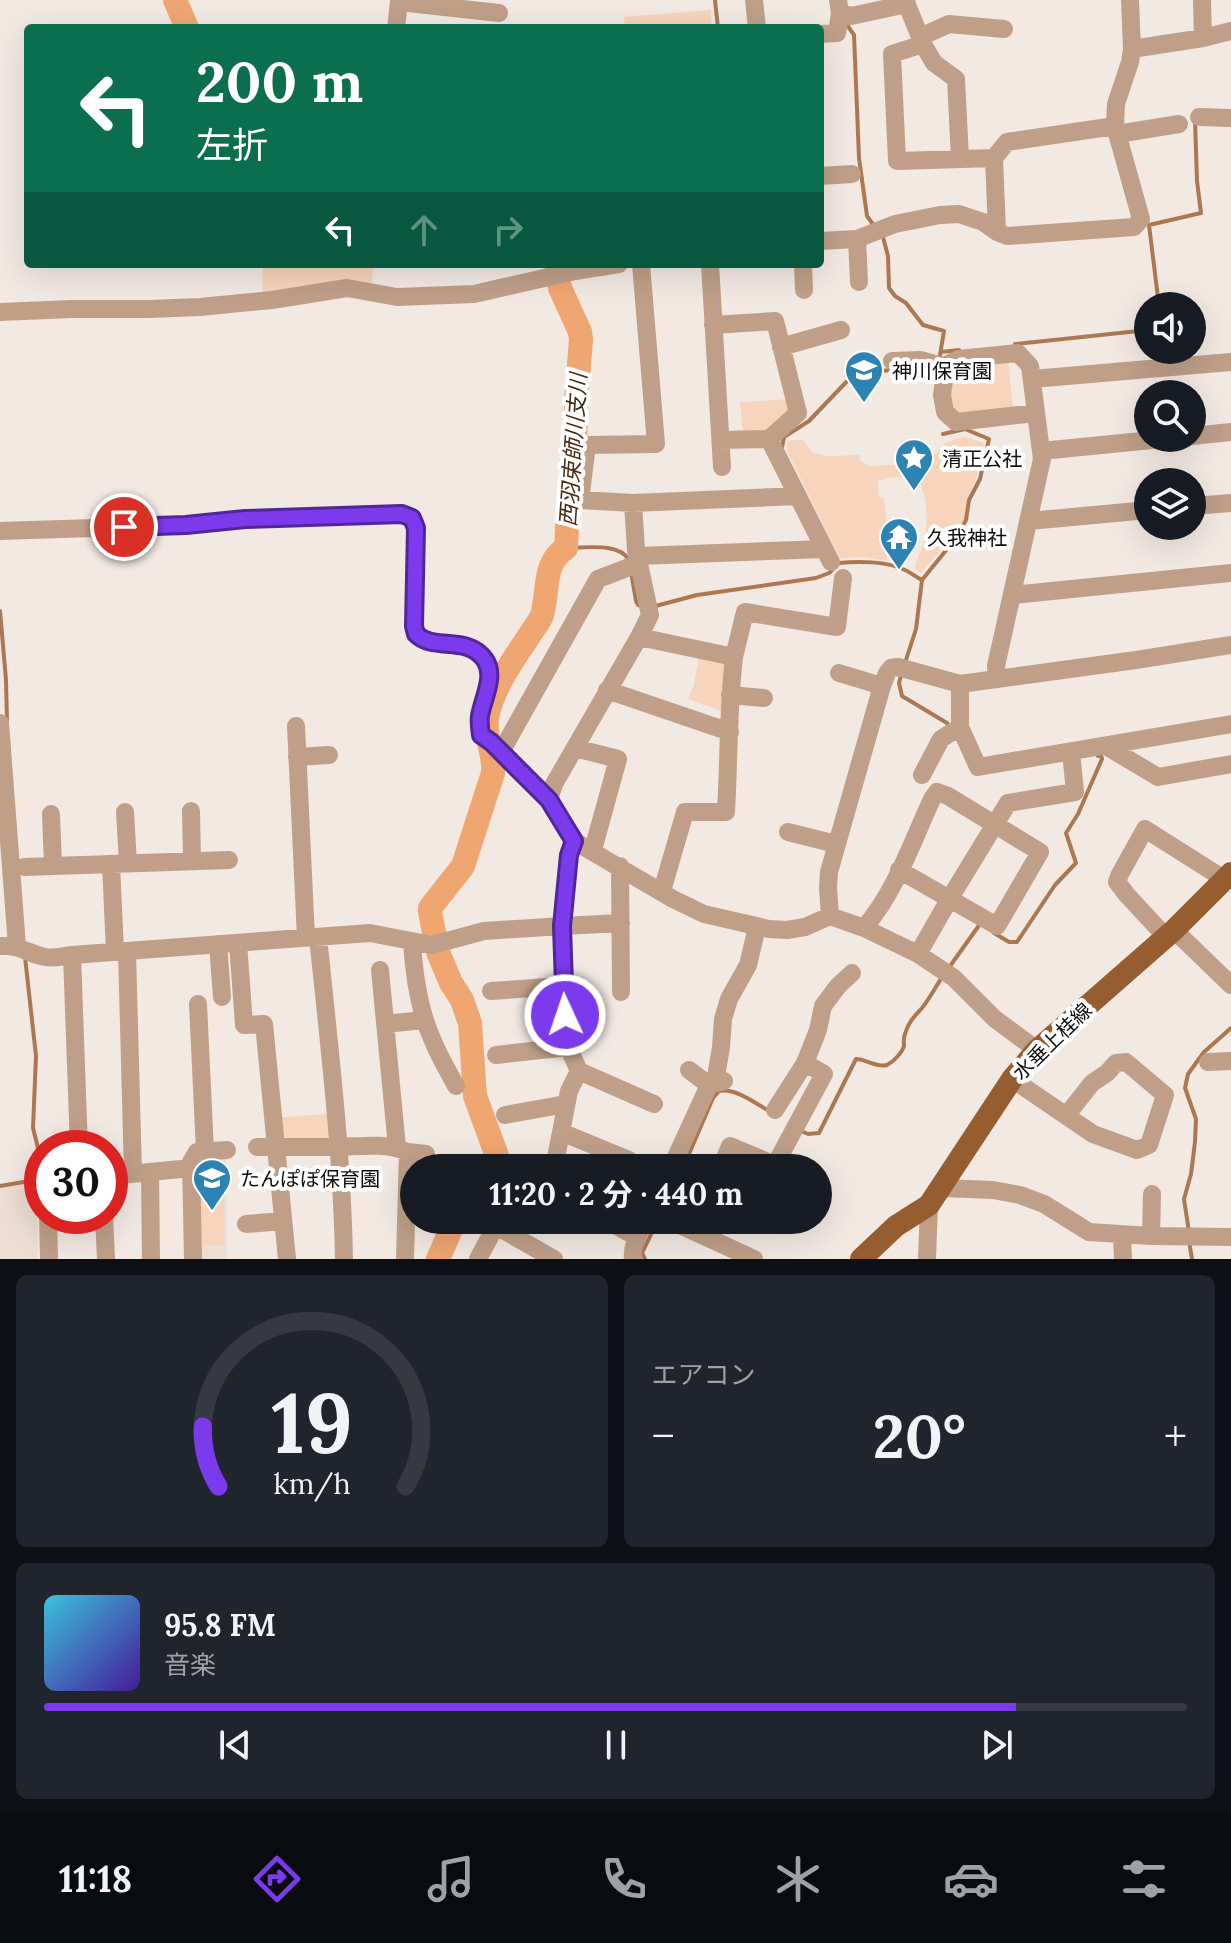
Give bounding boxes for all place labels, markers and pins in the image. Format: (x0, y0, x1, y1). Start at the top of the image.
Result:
school or university icon: 神川保育園 (843, 349, 885, 404)
place label: 神川保育園 (892, 358, 992, 383)
place icon: 清正公社 (893, 437, 935, 492)
place label: 清正公社 (942, 446, 1022, 471)
pin (90, 493, 158, 561)
temple icon: 久我神社 (878, 516, 920, 571)
place label: 久我神社 (927, 525, 1007, 550)
school or university icon: たんぽぽ保育園 (191, 1157, 233, 1212)
place label: たんぽぽ保育園 (240, 1166, 380, 1191)

